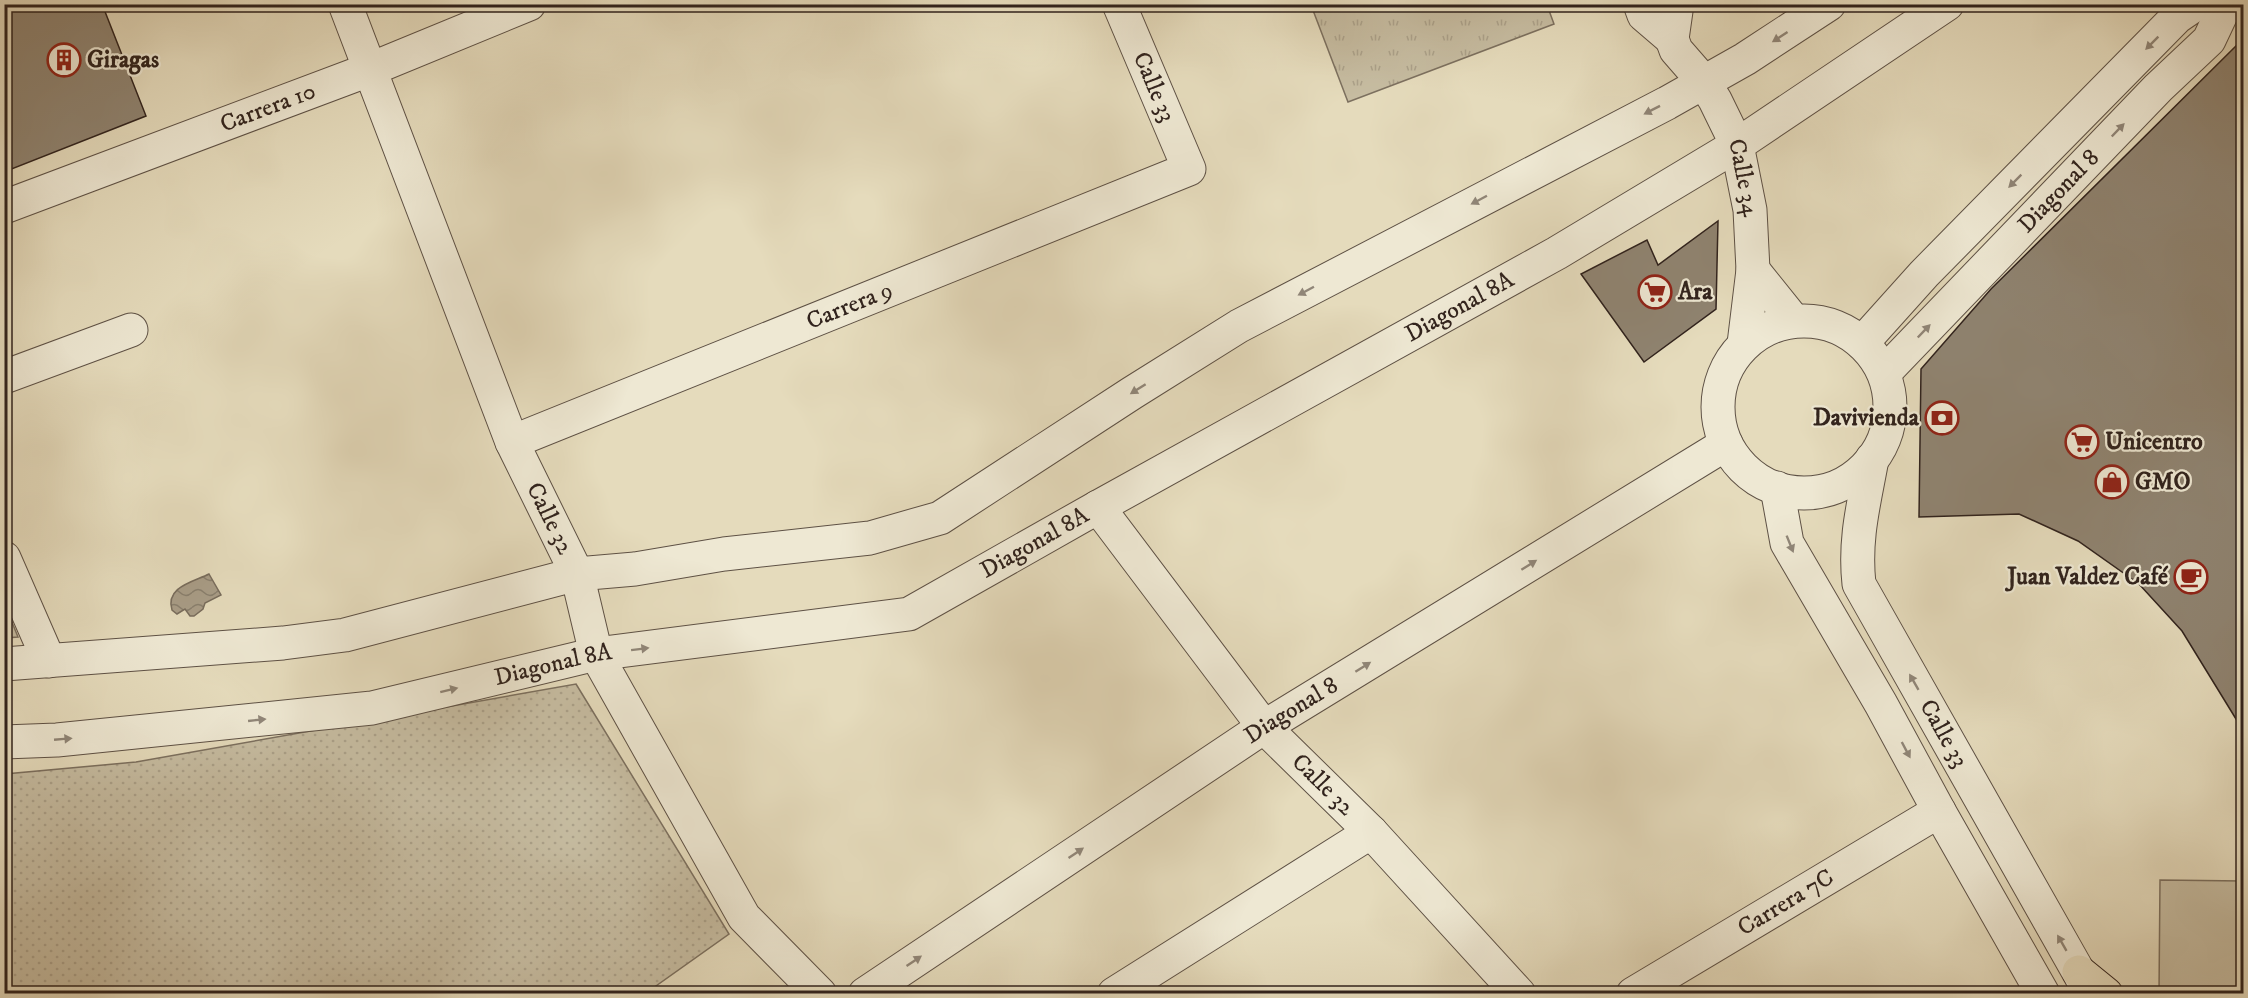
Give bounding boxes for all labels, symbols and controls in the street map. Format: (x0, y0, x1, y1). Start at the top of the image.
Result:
one-way arrow (1772, 31, 1788, 42)
one-way arrow (2145, 35, 2159, 49)
building icon: Giragas (46, 42, 82, 78)
place label: Giragas (87, 45, 159, 75)
street label: Calle 33 (1126, 47, 1182, 127)
street label: Carrera 10 (216, 76, 320, 139)
one-way arrow (1643, 105, 1660, 115)
one-way arrow (2111, 123, 2125, 138)
street label: Calle 34 (1721, 136, 1766, 220)
street label: Diagonal 8 (2012, 143, 2106, 240)
one-way arrow (2008, 174, 2022, 188)
one-way arrow (1470, 195, 1488, 205)
street label: Diagonal 8A (1400, 264, 1520, 349)
supermarket icon: Ara (1637, 274, 1673, 310)
street label: Carrera 9 (802, 275, 897, 337)
place label: Ara (1677, 277, 1713, 307)
one-way arrow (1298, 286, 1315, 296)
one-way arrow (1917, 325, 1931, 339)
one-way arrow (1130, 383, 1146, 394)
bank icon: Davivienda (1924, 400, 1960, 436)
place label: Davivienda (1813, 403, 1920, 433)
supermarket icon: Unicentro (2064, 424, 2100, 460)
place label: Unicentro (2105, 427, 2203, 457)
shop icon: GMO (2094, 464, 2130, 500)
place label: GMO (2135, 467, 2191, 497)
street label: Calle 32 (519, 478, 580, 560)
street label: Diagonal 8A (975, 500, 1095, 585)
one-way arrow (1785, 536, 1795, 554)
one-way arrow (1521, 559, 1537, 570)
cafe icon: Juan Valdez Café (2173, 559, 2209, 595)
place label: Juan Valdez Café (2004, 562, 2169, 592)
street label: Diagonal 8A (491, 637, 614, 693)
one-way arrow (630, 644, 649, 654)
one-way arrow (1355, 661, 1371, 672)
street label: Diagonal 8 (1239, 670, 1344, 751)
one-way arrow (1909, 673, 1919, 690)
one-way arrow (440, 685, 458, 695)
street label: Calle 33 (1912, 694, 1975, 773)
one-way arrow (248, 715, 267, 725)
one-way arrow (53, 734, 72, 744)
one-way arrow (1901, 742, 1911, 759)
street label: Calle 32 (1285, 747, 1361, 822)
one-way arrow (1068, 848, 1084, 859)
street label: Carrera 7C (1732, 862, 1839, 943)
one-way arrow (2057, 934, 2067, 951)
one-way arrow (906, 956, 922, 967)

